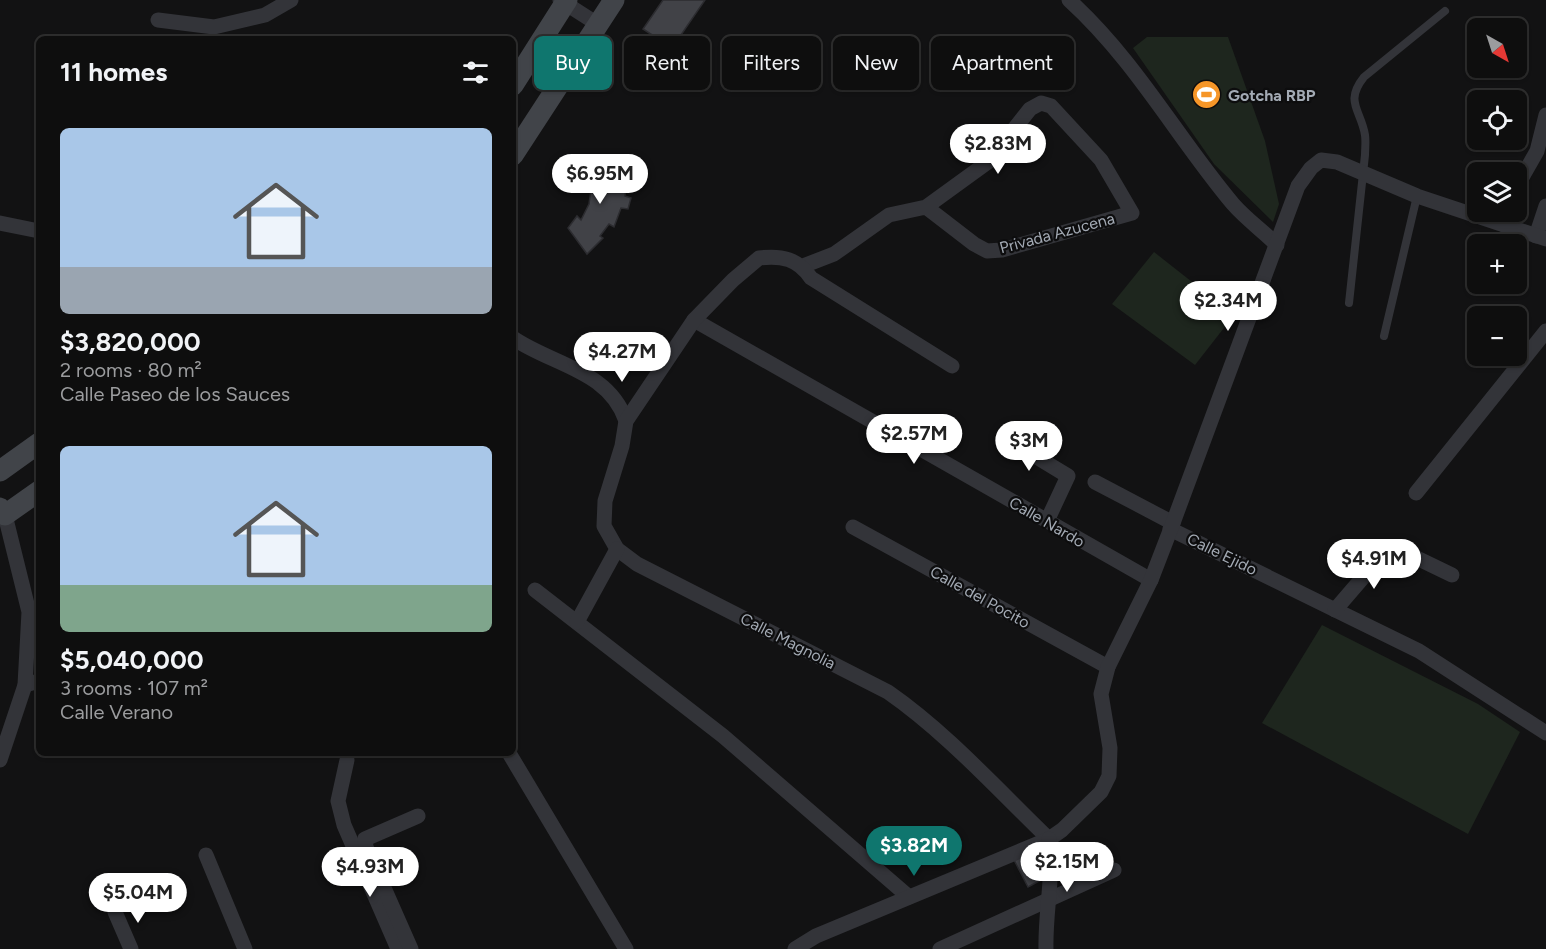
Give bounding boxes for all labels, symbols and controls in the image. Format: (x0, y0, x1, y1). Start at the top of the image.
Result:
north arrow (1467, 18, 1527, 78)
map controls (1467, 18, 1527, 366)
chip: Buy (534, 36, 612, 90)
chip: Rent (624, 36, 710, 90)
chip: Filters (722, 36, 821, 90)
chip: New (833, 36, 919, 90)
chip: Apartment (931, 36, 1074, 90)
text: 11 homes (60, 56, 167, 88)
icon: filters (459, 56, 492, 89)
sports icon: Gotcha RBP (1191, 79, 1223, 111)
place label: Gotcha RBP (1228, 86, 1316, 105)
button: locate (1467, 90, 1527, 150)
pin: $2.83M (949, 124, 1047, 175)
text: $2.83M (964, 131, 1032, 155)
pin: $6.95M (551, 154, 649, 205)
text: $6.95M (566, 161, 634, 185)
button: layers (1467, 162, 1527, 222)
icon: home (222, 167, 330, 275)
street label: Privada Azucena (997, 209, 1117, 257)
button: + (1467, 234, 1527, 294)
pin: $2.34M (1179, 281, 1277, 332)
text: $2.34M (1194, 288, 1262, 312)
button: − (1467, 306, 1527, 366)
text: $3,820,000 (60, 326, 201, 358)
pin: $4.27M (573, 332, 671, 383)
text: $4.27M (588, 339, 656, 363)
text: 2 rooms · 80 m² (60, 358, 202, 382)
text: Calle Paseo de los Sauces (60, 382, 290, 406)
pin: $2.57M (865, 414, 963, 465)
text: $2.57M (880, 421, 948, 445)
pin: $3M (1000, 421, 1058, 472)
text: $3M (1009, 428, 1049, 452)
icon: home (222, 485, 330, 593)
street label: Calle Nardo (1006, 493, 1088, 551)
street label: Calle Ejido (1184, 529, 1260, 579)
pin: $4.91M (1325, 539, 1423, 590)
text: $4.91M (1341, 546, 1407, 570)
street label: Calle del Pocito (927, 562, 1033, 632)
street label: Calle Magnolia (737, 609, 839, 673)
text: $5,040,000 (60, 644, 204, 676)
text: 3 rooms · 107 m² (60, 676, 208, 700)
text: Calle Verano (60, 700, 173, 724)
pin: $3.82M (865, 826, 963, 877)
text: $3.82M (880, 833, 948, 857)
pin: $2.15M (1018, 842, 1116, 893)
pin: $4.93M (321, 847, 419, 898)
text: $2.15M (1035, 849, 1099, 873)
text: $4.93M (336, 854, 404, 878)
pin: $5.04M (89, 873, 187, 924)
text: $5.04M (103, 880, 173, 904)

